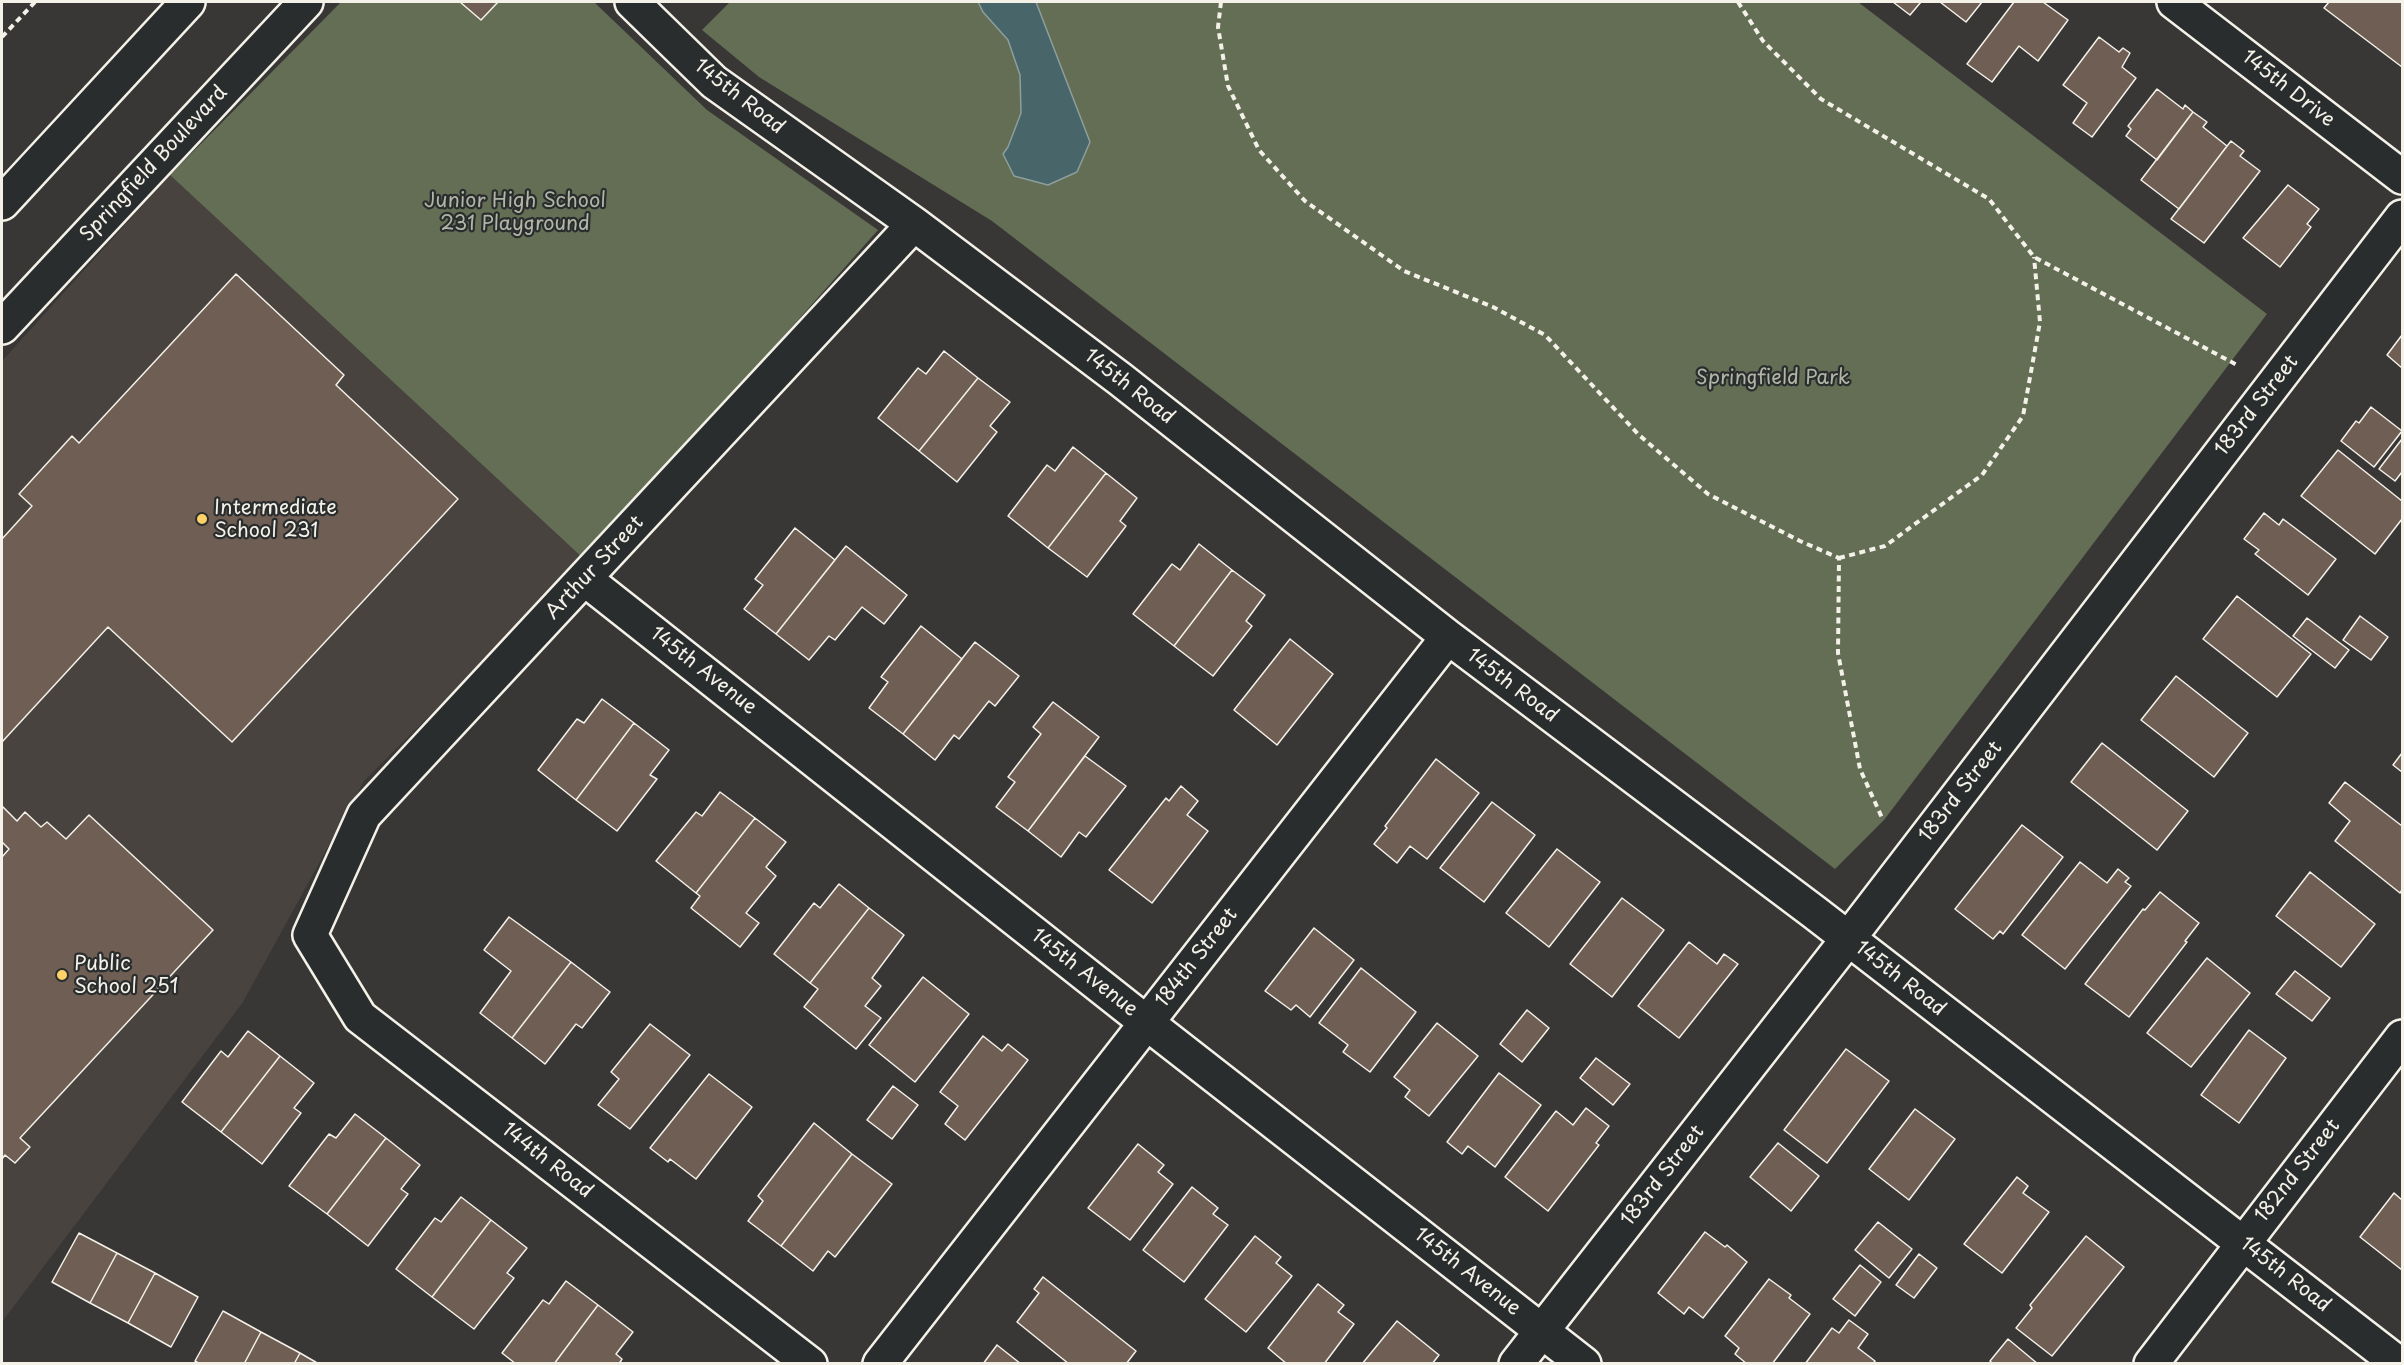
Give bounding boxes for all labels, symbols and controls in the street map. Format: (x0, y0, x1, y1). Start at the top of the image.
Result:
street label: 145th Drive (2237, 45, 2339, 133)
street label: 145th Road (689, 54, 789, 140)
street label: Springfield Boulevard (75, 81, 233, 247)
park label: Junior High School 231 Playground (424, 189, 606, 236)
street label: 145th Road (1079, 344, 1179, 430)
street label: 183rd Street (2210, 351, 2304, 461)
park label: Springfield Park (1696, 366, 1850, 390)
place label: Intermediate School 231 (214, 496, 337, 543)
street label: Arthur Street (541, 511, 649, 625)
marker: Intermediate School 231 (195, 512, 209, 526)
street label: 145th Avenue (645, 622, 761, 720)
street label: 145th Road (1462, 644, 1562, 728)
street label: 183rd Street (1914, 737, 2008, 847)
street label: 184th Street (1151, 904, 1243, 1012)
street label: 145th Avenue (1026, 924, 1142, 1022)
street label: 145th Road (1850, 936, 1950, 1022)
place label: Public School 251 (74, 952, 178, 999)
marker: Public School 251 (55, 968, 69, 982)
street label: 182nd Street (2250, 1115, 2346, 1227)
street label: 144th Road (497, 1118, 597, 1204)
street label: 183rd Street (1616, 1121, 1710, 1231)
street label: 145th Avenue (1409, 1223, 1525, 1321)
street label: 145th Road (2235, 1232, 2335, 1318)

